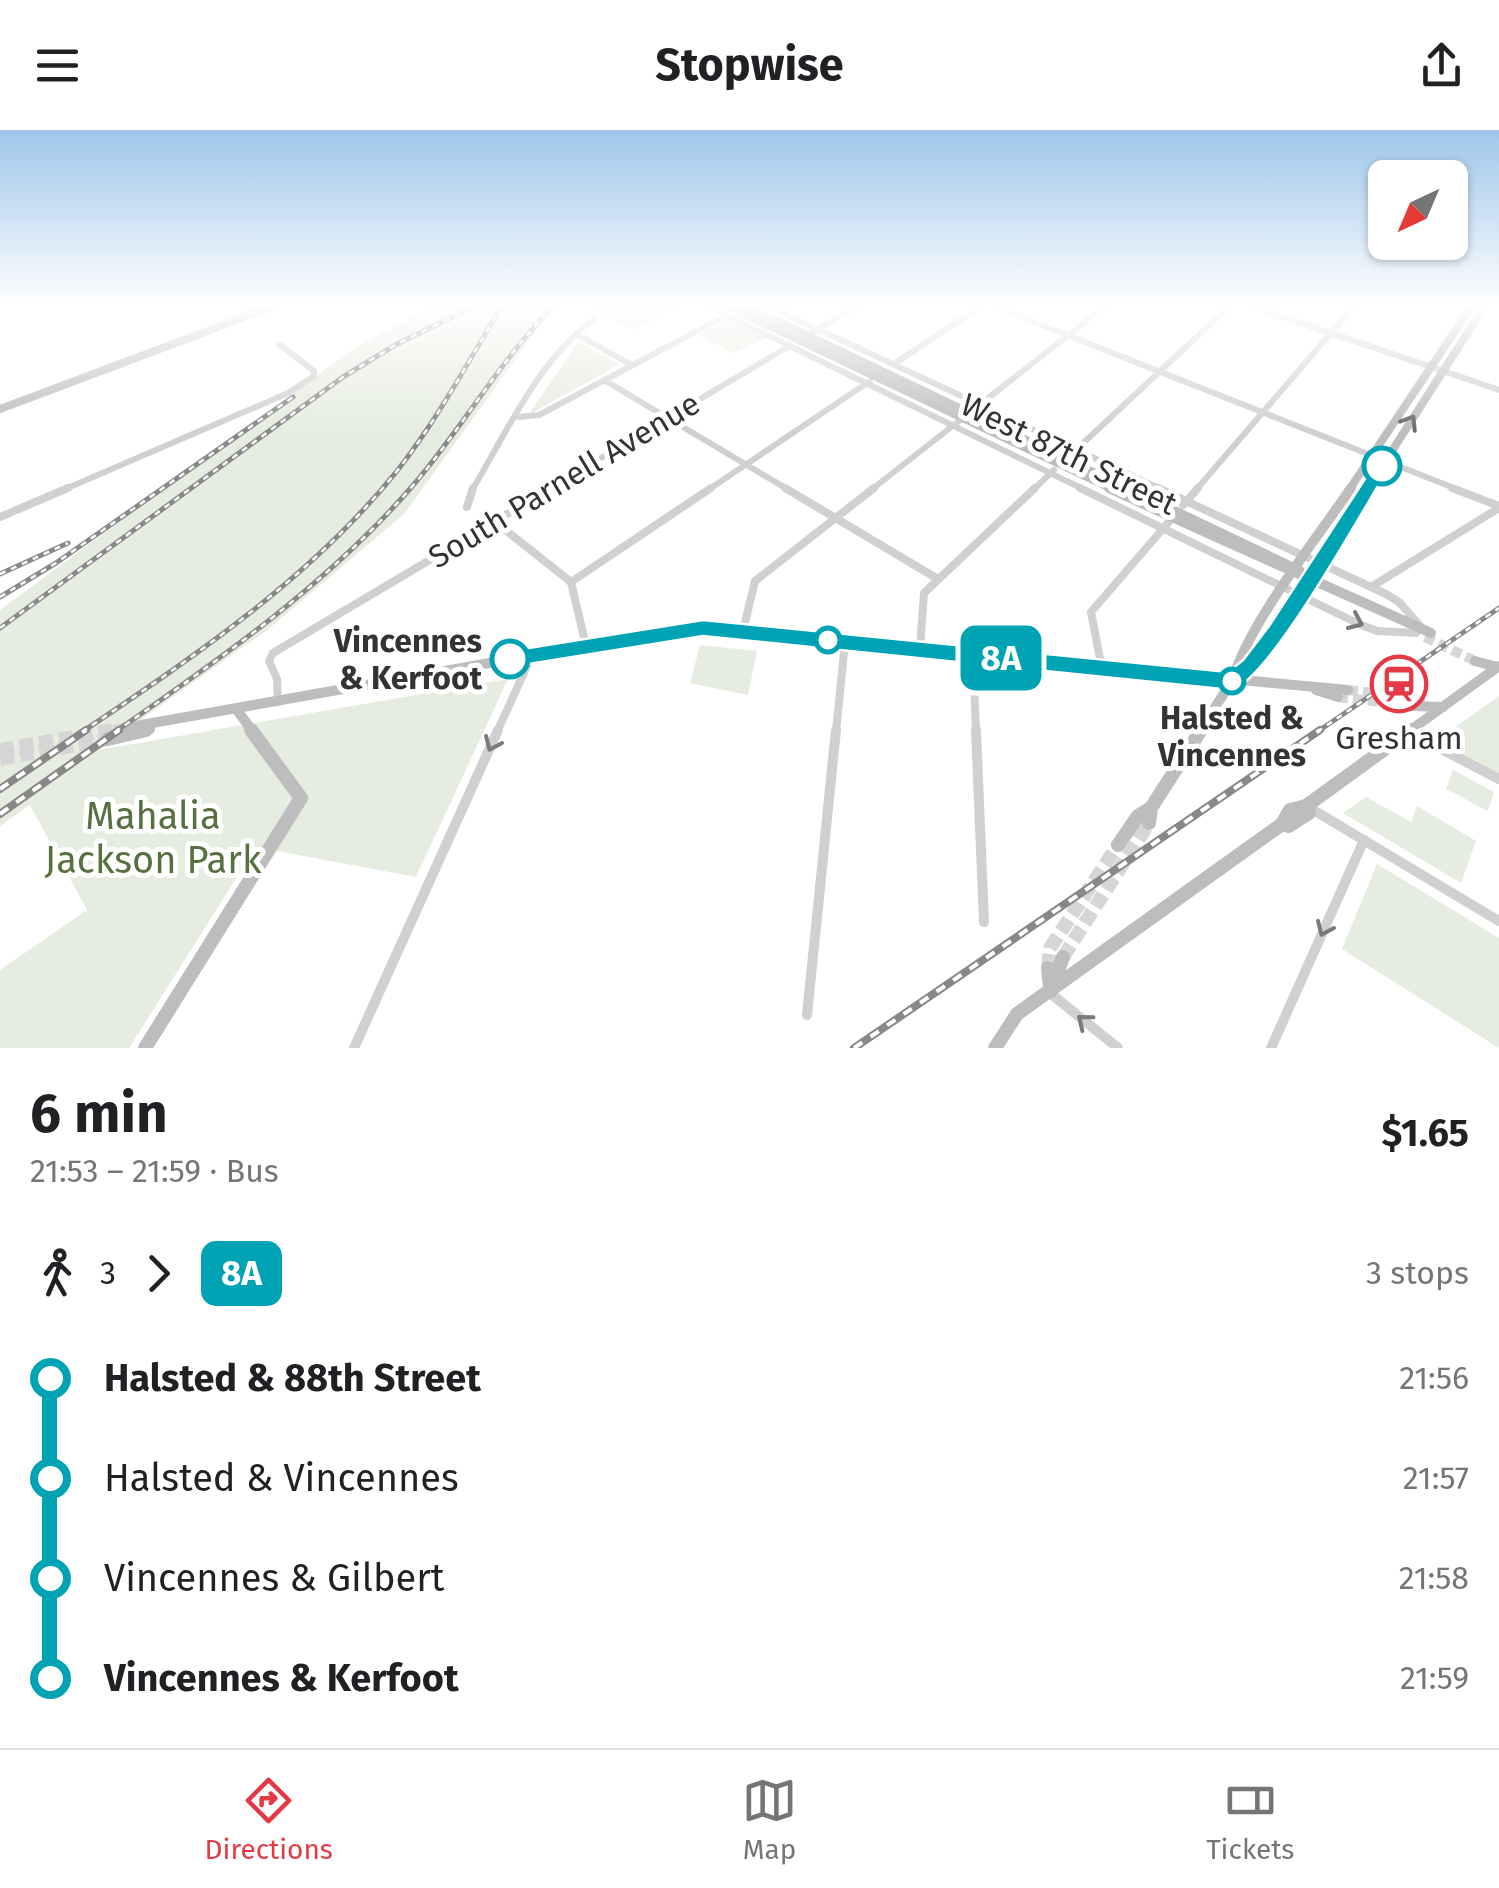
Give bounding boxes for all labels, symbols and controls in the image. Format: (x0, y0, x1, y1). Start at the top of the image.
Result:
icon: menu (30, 38, 85, 93)
text: Stopwise (655, 38, 844, 92)
icon: share (1414, 38, 1469, 93)
north arrow (1368, 160, 1468, 260)
map controls (1368, 160, 1468, 260)
street label: South Parnell Avenue (421, 384, 707, 576)
street label: West 87th Street (955, 385, 1184, 523)
one-way arrow (1398, 415, 1417, 433)
unlabelled marker (1363, 447, 1401, 485)
one-way arrow (1346, 610, 1364, 630)
place label: Vincennes & Kerfoot (333, 622, 483, 697)
line badge: 8A (956, 626, 1046, 690)
unlabelled marker (815, 627, 841, 653)
text: 8A (981, 637, 1022, 679)
marker: Vincennes & Kerfoot (491, 640, 529, 678)
station icon: Gresham (1369, 654, 1429, 714)
marker: Halsted & Vincennes (1219, 668, 1245, 694)
place label: Halsted & Vincennes (1157, 699, 1306, 774)
place label: Gresham (1335, 719, 1463, 757)
one-way arrow (484, 734, 504, 752)
park label: Mahalia Jackson Park (45, 793, 262, 883)
one-way arrow (1316, 919, 1336, 937)
one-way arrow (1077, 1015, 1095, 1033)
text: 6 min (30, 1081, 168, 1147)
text: $1.65 (1382, 1110, 1469, 1156)
text: 21:53 – 21:59 · Bus (30, 1152, 279, 1190)
icon: walk (30, 1246, 85, 1301)
icon: forward (131, 1246, 186, 1301)
text: 8A (221, 1252, 262, 1294)
text: 3 (100, 1254, 116, 1292)
text: 3 stops (1366, 1254, 1469, 1292)
text: Halsted & 88th Street (104, 1355, 481, 1401)
text: 21:56 (1399, 1359, 1469, 1397)
text: Halsted & Vincennes (104, 1455, 459, 1501)
text: 21:57 (1403, 1459, 1469, 1497)
text: Vincennes & Gilbert (104, 1555, 445, 1601)
text: 21:58 (1399, 1559, 1469, 1597)
text: Vincennes & Kerfoot (104, 1655, 459, 1701)
text: 21:59 (1400, 1659, 1469, 1697)
tab: Directions (205, 1773, 333, 1866)
tab: Map (742, 1773, 797, 1866)
tab: Tickets (1206, 1773, 1294, 1866)

